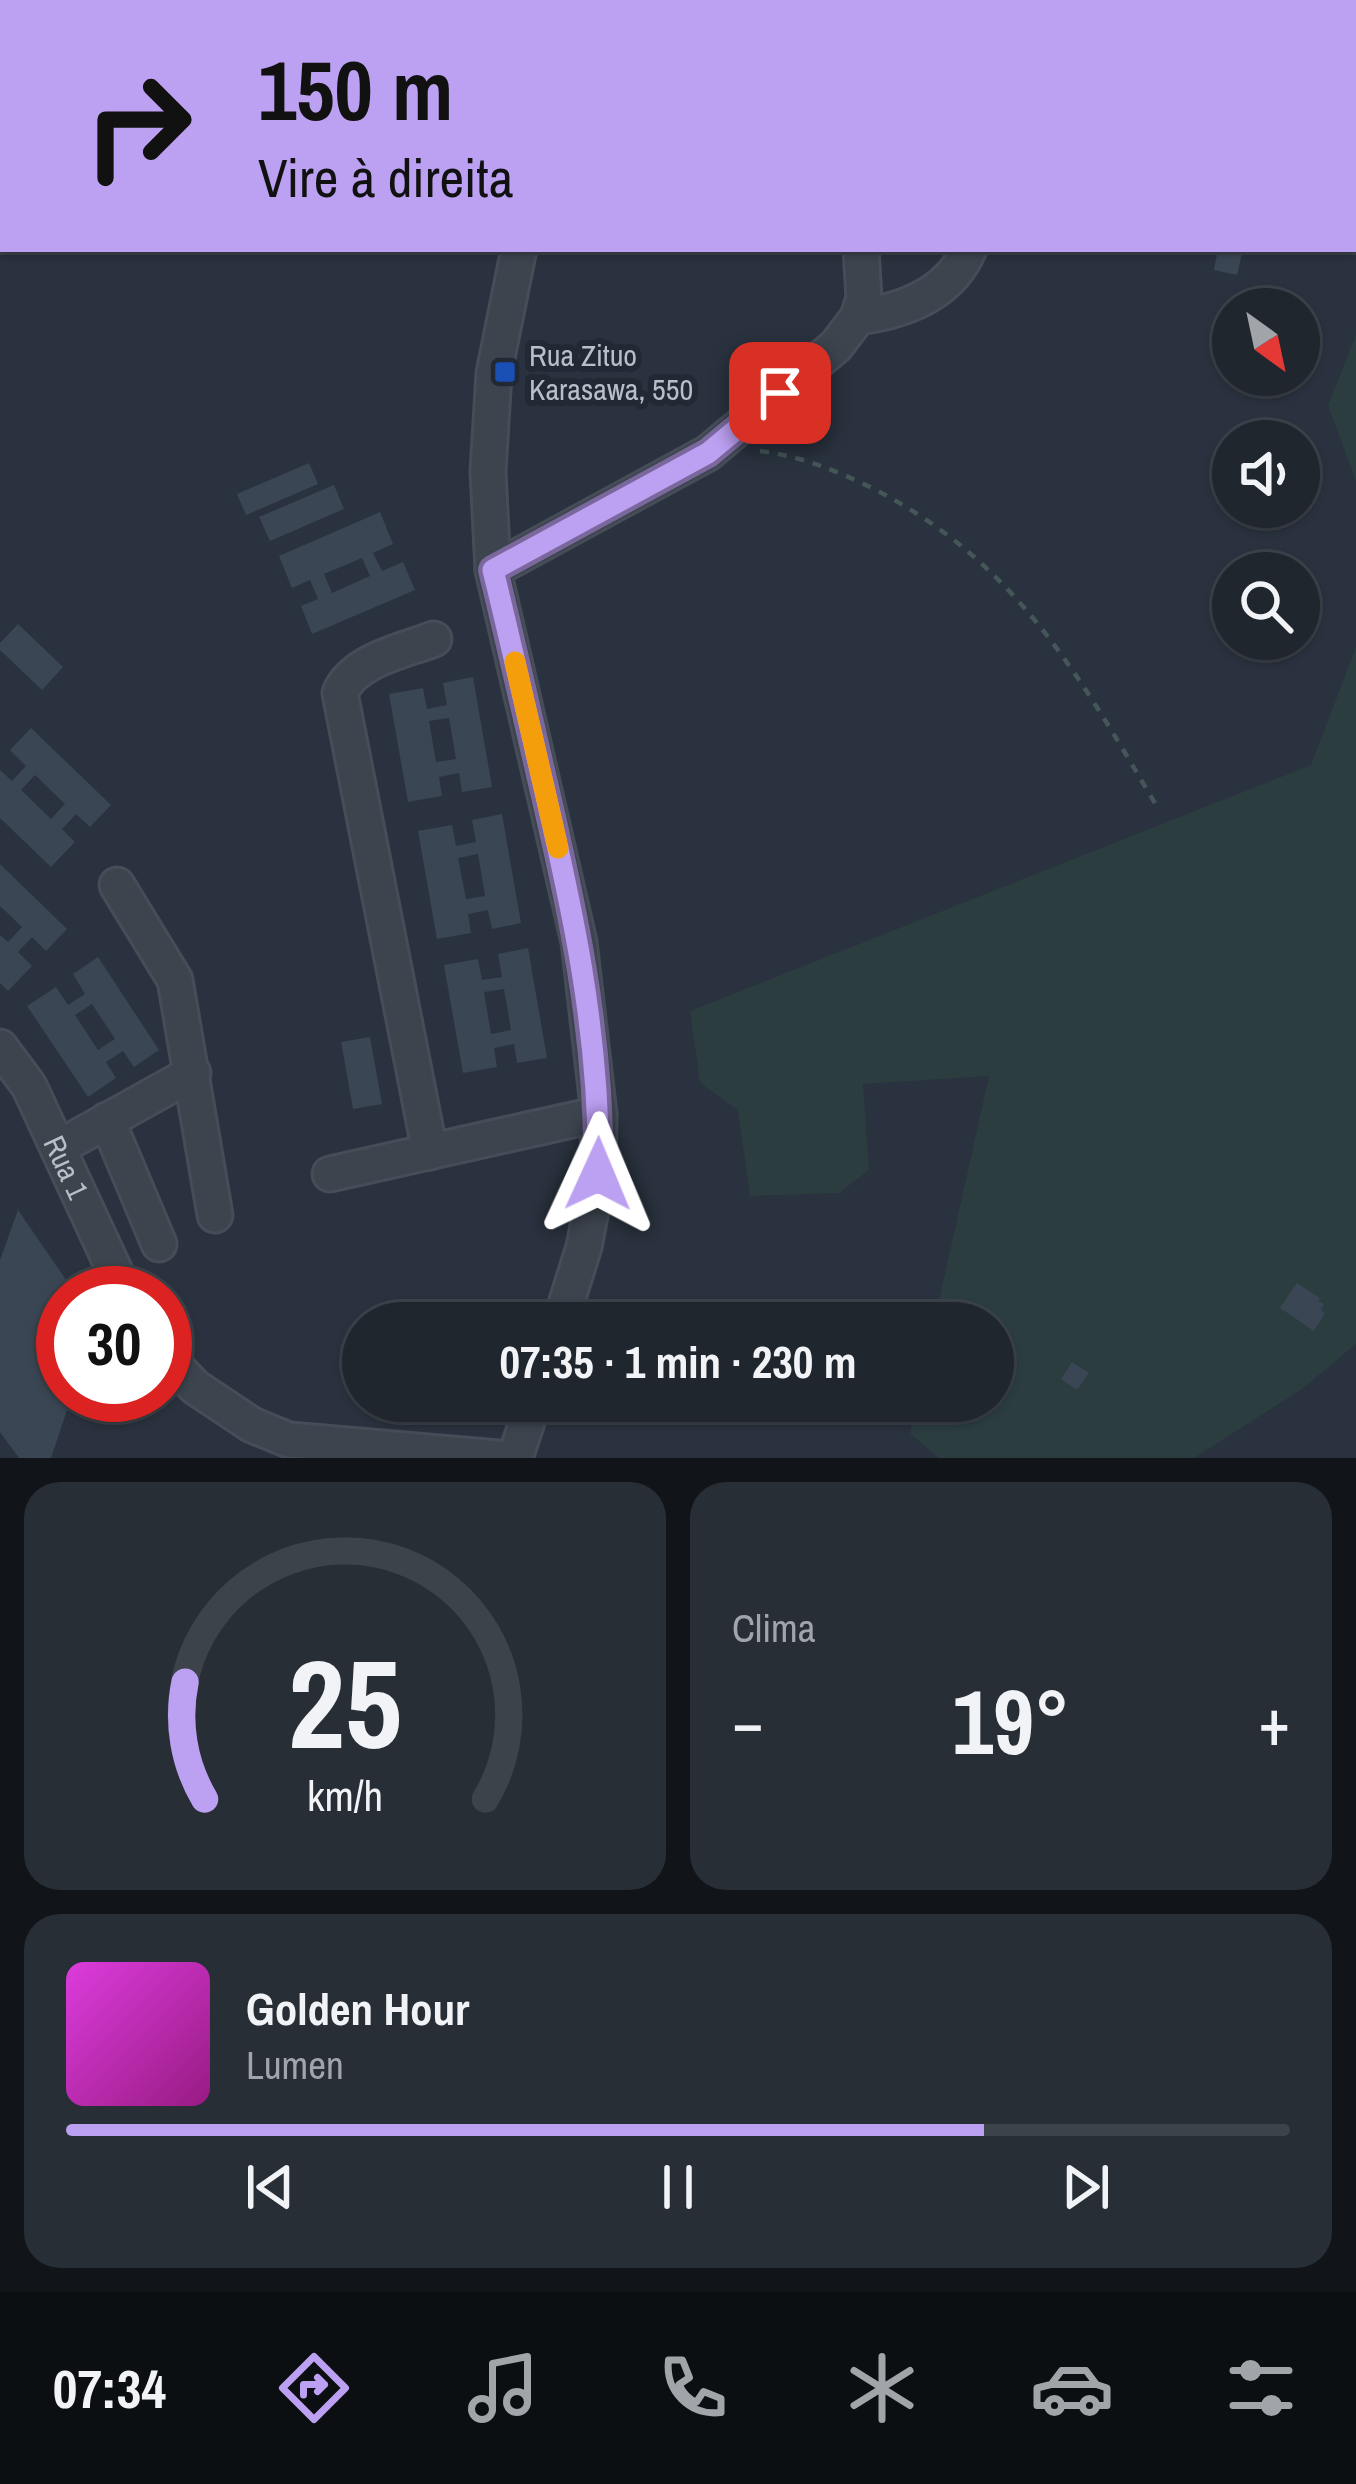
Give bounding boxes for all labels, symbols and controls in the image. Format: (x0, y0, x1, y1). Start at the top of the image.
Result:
text: 150 m (258, 33, 453, 146)
icon: right (60, 48, 216, 204)
text: Vire à direita (258, 141, 513, 214)
north arrow (1212, 288, 1320, 396)
map controls (1212, 288, 1320, 660)
place label: Rua Zituo Karasawa, 550 (529, 335, 693, 409)
pin (729, 342, 831, 444)
marker: Rua Zituo Karasawa, 550 (492, 359, 518, 385)
icon: arrive (747, 360, 813, 426)
button: sound (1212, 420, 1320, 528)
button: search (1212, 552, 1320, 660)
position arrow (535, 1111, 661, 1237)
street label: Rua 1 (35, 1129, 99, 1206)
speed limit sign: 30 (36, 1266, 192, 1422)
text: 07:35 · 1 min · 230 m (500, 1331, 856, 1392)
text: Clima (732, 1602, 816, 1654)
text: 25 (288, 1619, 402, 1787)
text: 19° (952, 1661, 1070, 1782)
text: − (732, 1677, 764, 1766)
text: + (1258, 1677, 1290, 1766)
text: km/h (307, 1767, 383, 1824)
text: Golden Hour (246, 1978, 469, 2039)
text: Lumen (246, 2039, 344, 2091)
icon: previous (237, 2154, 303, 2220)
icon: pause (645, 2154, 711, 2220)
icon: next (1053, 2154, 1119, 2220)
icon: directions (272, 2346, 356, 2430)
icon: music (461, 2346, 545, 2430)
icon: phone (651, 2346, 735, 2430)
icon: climate (840, 2346, 924, 2430)
icon: car (1030, 2346, 1114, 2430)
icon: filters (1219, 2346, 1303, 2430)
text: 07:34 (53, 2352, 166, 2425)

